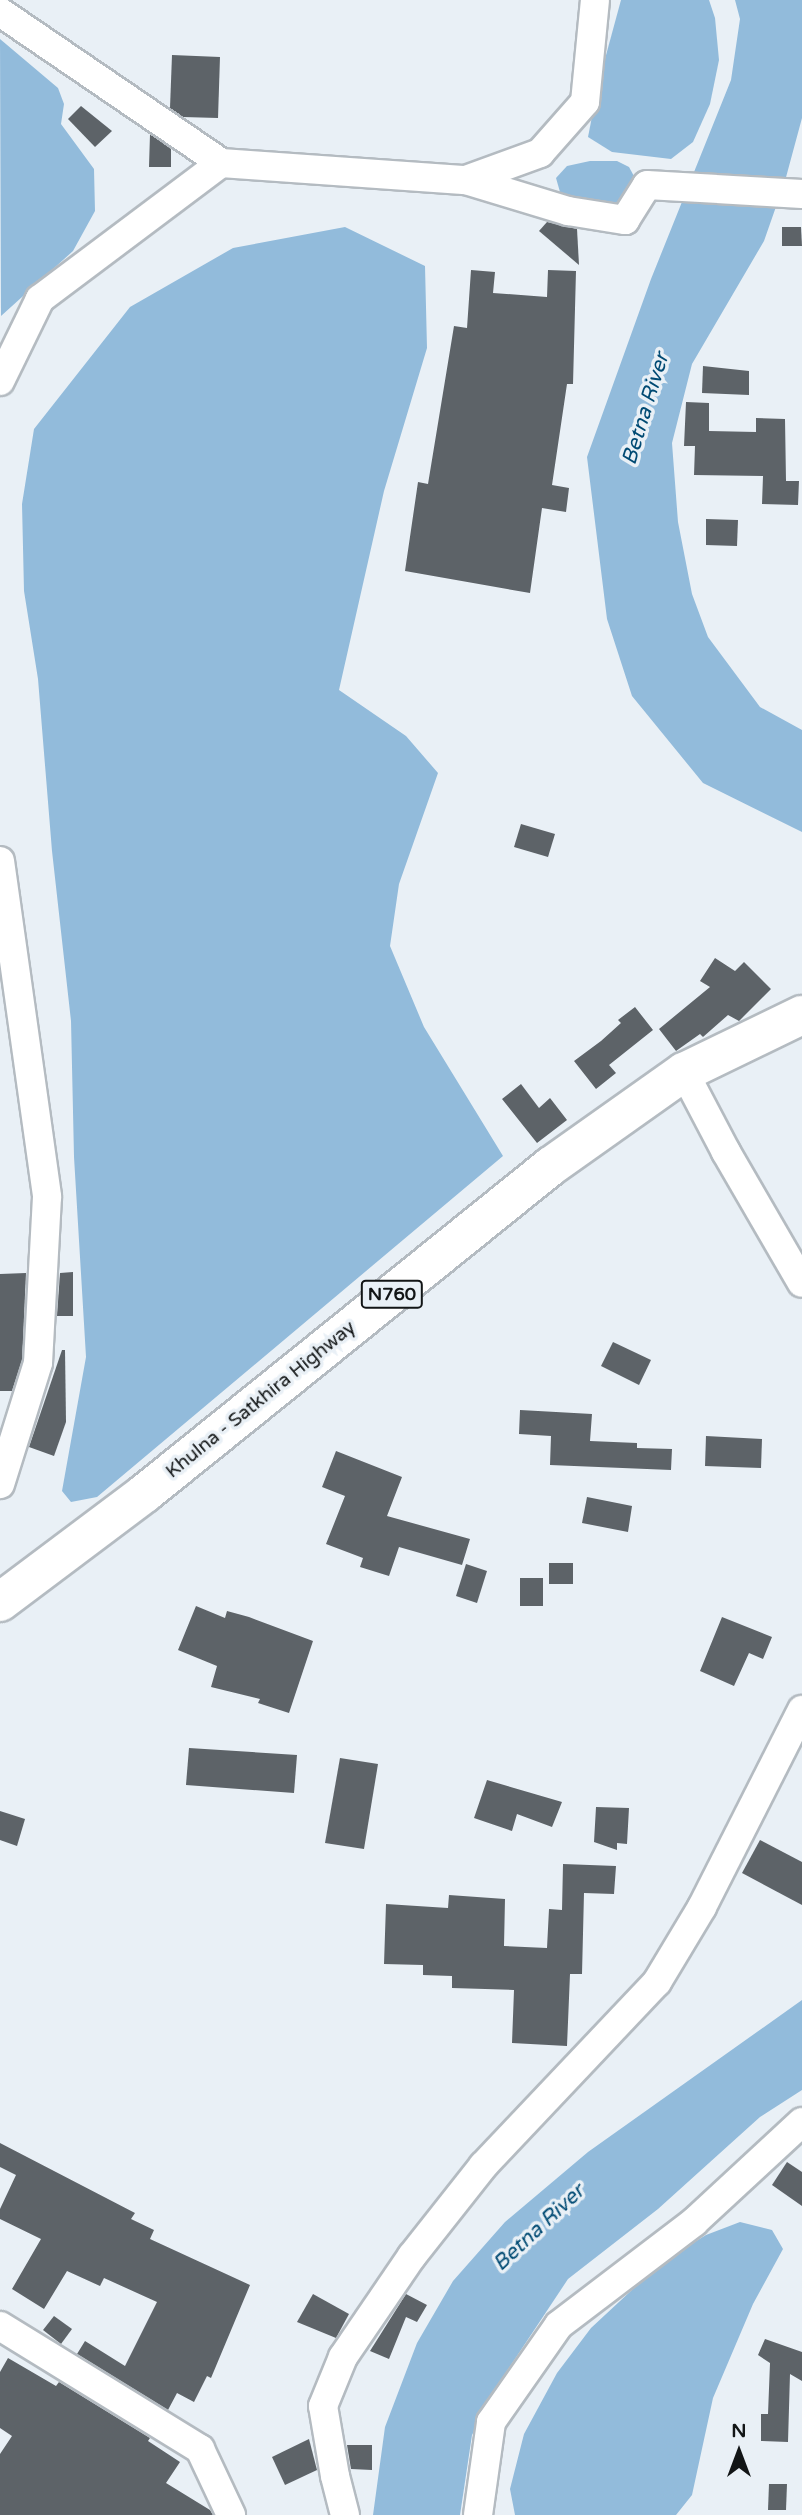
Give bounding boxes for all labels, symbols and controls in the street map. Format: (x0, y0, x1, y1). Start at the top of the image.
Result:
water label: Betna River (617, 350, 675, 468)
road number: N760 (360, 1280, 424, 1308)
street label: Khulna - Satkhira Highway (162, 1316, 360, 1484)
water label: Betna River (488, 2179, 590, 2277)
north arrow (704, 2417, 774, 2487)
text: N (731, 2420, 747, 2442)

